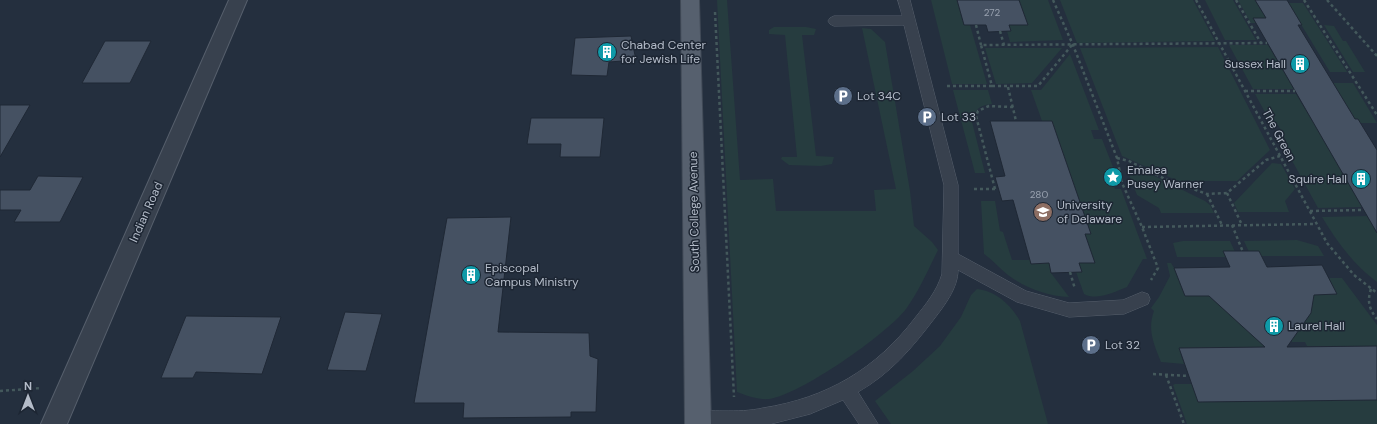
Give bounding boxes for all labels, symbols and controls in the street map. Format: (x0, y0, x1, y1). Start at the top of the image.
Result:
house number: 272 (984, 6, 1000, 19)
place label: Chabad Center for Jewish Life (621, 37, 706, 67)
building icon: Chabad Center for Jewish Life (596, 41, 618, 63)
building icon: Sussex Hall (1289, 53, 1311, 75)
place label: Sussex Hall (1224, 56, 1286, 72)
parking icon: Lot 34C (832, 85, 854, 107)
place label: Lot 34C (857, 88, 901, 104)
parking icon: Lot 33 (916, 106, 938, 128)
street label: The Green (1258, 106, 1300, 164)
place label: Lot 33 (941, 109, 976, 125)
street label: South College Avenue (685, 151, 703, 273)
place label: Emalea Pusey Warner (1127, 162, 1204, 192)
place icon: Emalea Pusey Warner (1102, 166, 1124, 188)
building icon: Squire Hall (1350, 168, 1372, 190)
place label: Squire Hall (1288, 171, 1347, 187)
street label: Indian Road (126, 179, 166, 245)
house number: 280 (1030, 188, 1048, 201)
place label: University of Delaware (1057, 197, 1122, 227)
school or university icon: University of Delaware (1032, 201, 1054, 223)
place label: Episcopal Campus Ministry (485, 260, 579, 290)
building icon: Episcopal Campus Ministry (460, 264, 482, 286)
building icon: Laurel Hall (1263, 315, 1285, 337)
place label: Laurel Hall (1288, 318, 1345, 334)
parking icon: Lot 32 (1080, 334, 1102, 356)
place label: Lot 32 (1105, 337, 1140, 353)
north arrow (8, 376, 48, 416)
text: N (24, 379, 32, 393)

